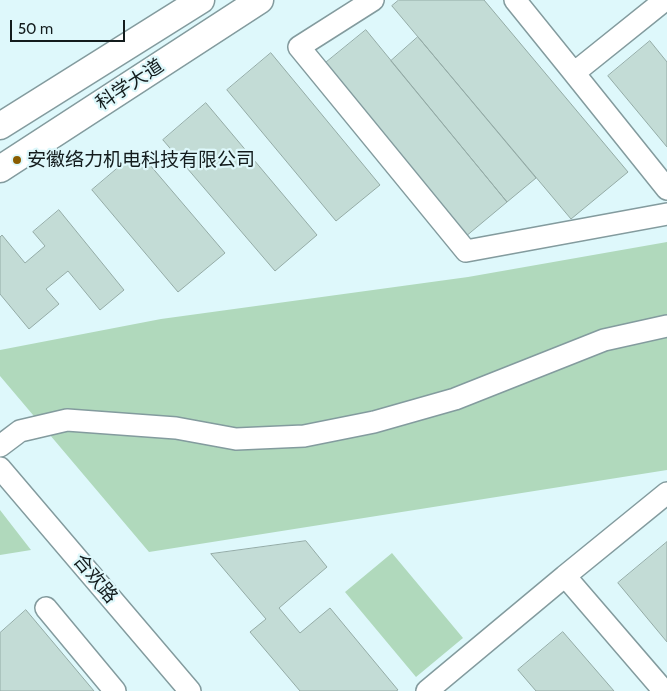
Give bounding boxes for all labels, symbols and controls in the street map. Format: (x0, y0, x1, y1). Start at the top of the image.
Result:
scale bar (12, 10, 128, 42)
text: 50 m (18, 20, 53, 38)
street label: 科学大道 (92, 55, 168, 115)
place label: 安徽络力机电科技有限公司 (27, 149, 255, 171)
marker: 安徽络力机电科技有限公司 (11, 154, 23, 166)
street label: 合欢路 (68, 550, 122, 608)

